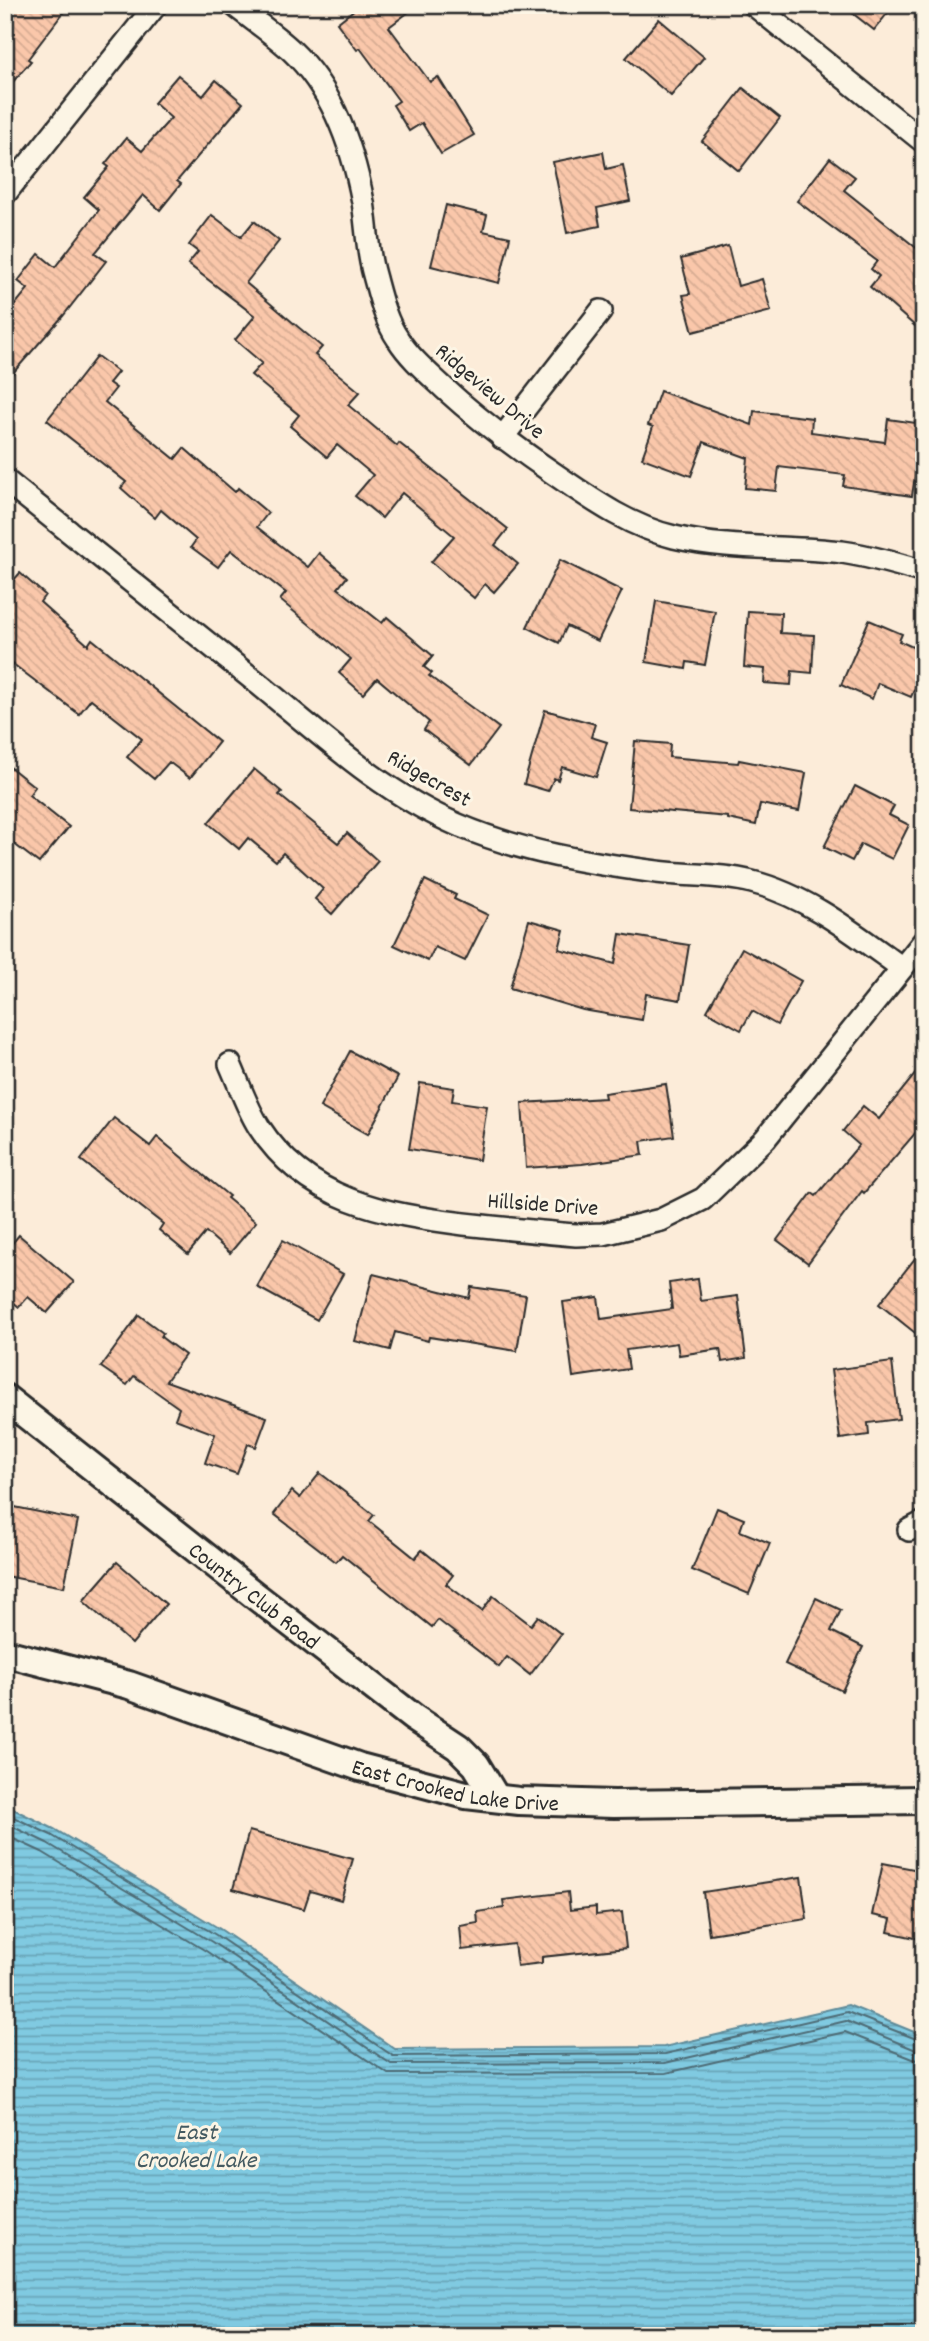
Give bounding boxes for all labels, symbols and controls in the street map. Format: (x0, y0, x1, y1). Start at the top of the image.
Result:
street label: Ridgeview Drive (427, 337, 551, 449)
street label: Ridgecrest (380, 743, 477, 817)
street label: Hillside Drive (486, 1186, 599, 1227)
street label: Country Club Road (180, 1536, 325, 1659)
street label: East Crooked Lake Drive (346, 1752, 559, 1822)
water label: East Crooked Lake (136, 2117, 258, 2179)

